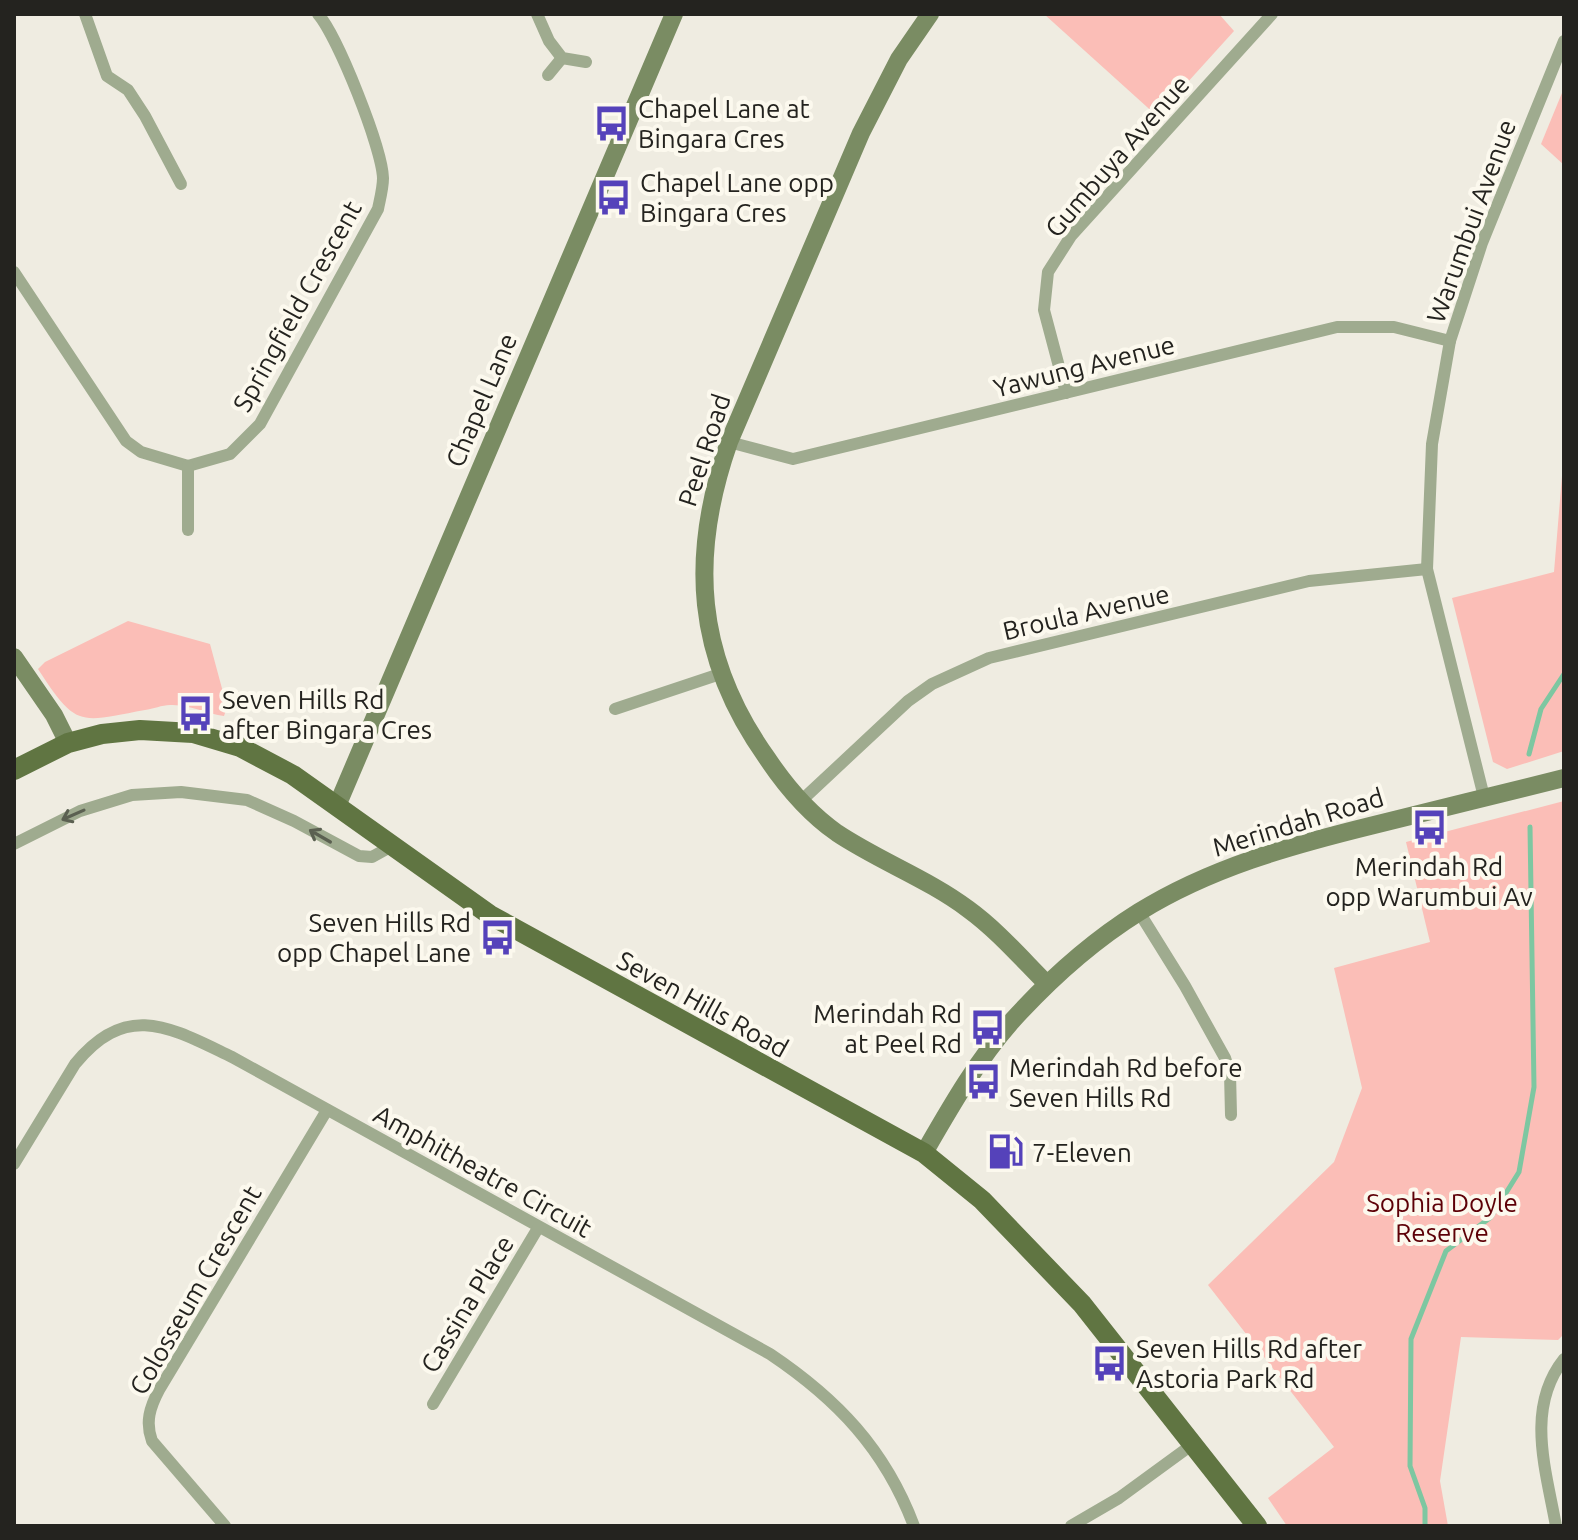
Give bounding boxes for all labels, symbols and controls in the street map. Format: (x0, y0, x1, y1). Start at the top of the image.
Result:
street label: Gumbuya Avenue (1039, 70, 1195, 242)
place label: Chapel Lane at Bingara Cres (638, 94, 810, 153)
bus stop icon: Chapel Lane at Bingara Cres (593, 104, 631, 142)
street label: Warumbui Avenue (1421, 116, 1521, 326)
place label: Chapel Lane opp Bingara Cres (640, 168, 834, 227)
bus stop icon: Chapel Lane opp Bingara Cres (595, 178, 633, 216)
street label: Springfield Crescent (227, 196, 367, 416)
street label: Chapel Lane (440, 329, 522, 471)
street label: Yawung Avenue (990, 329, 1178, 403)
street label: Peel Road (672, 390, 736, 510)
street label: Broula Avenue (1000, 579, 1172, 645)
place label: Seven Hills Rd after Bingara Cres (222, 685, 432, 744)
bus stop icon: Seven Hills Rd after Bingara Cres (177, 695, 215, 733)
street label: Merindah Road (1209, 782, 1387, 862)
one-way arrow (61, 808, 85, 823)
bus stop icon: Merindah Rd opp Warumbui Av (1410, 808, 1448, 846)
one-way arrow (309, 828, 332, 844)
place label: Merindah Rd opp Warumbui Av (1325, 852, 1533, 911)
place label: Seven Hills Rd opp Chapel Lane (277, 908, 471, 967)
bus stop icon: Seven Hills Rd opp Chapel Lane (478, 918, 516, 956)
street label: Seven Hills Road (612, 945, 794, 1063)
place label: Merindah Rd at Peel Rd (813, 999, 962, 1058)
bus stop icon: Merindah Rd at Peel Rd (969, 1009, 1007, 1047)
place label: Merindah Rd before Seven Hills Rd (1009, 1053, 1242, 1112)
bus stop icon: Merindah Rd before Seven Hills Rd (964, 1063, 1002, 1101)
street label: Amphitheatre Circuit (369, 1099, 597, 1243)
fuel station icon: 7-Eleven (987, 1133, 1025, 1171)
place label: 7-Eleven (1032, 1138, 1132, 1167)
street label: Colosseum Crescent (123, 1180, 267, 1400)
park label: Sophia Doyle Reserve (1366, 1188, 1518, 1247)
street label: Cassina Place (415, 1230, 519, 1378)
place label: Seven Hills Rd after Astoria Park Rd (1136, 1334, 1362, 1393)
bus stop icon: Seven Hills Rd after Astoria Park Rd (1091, 1344, 1129, 1382)

